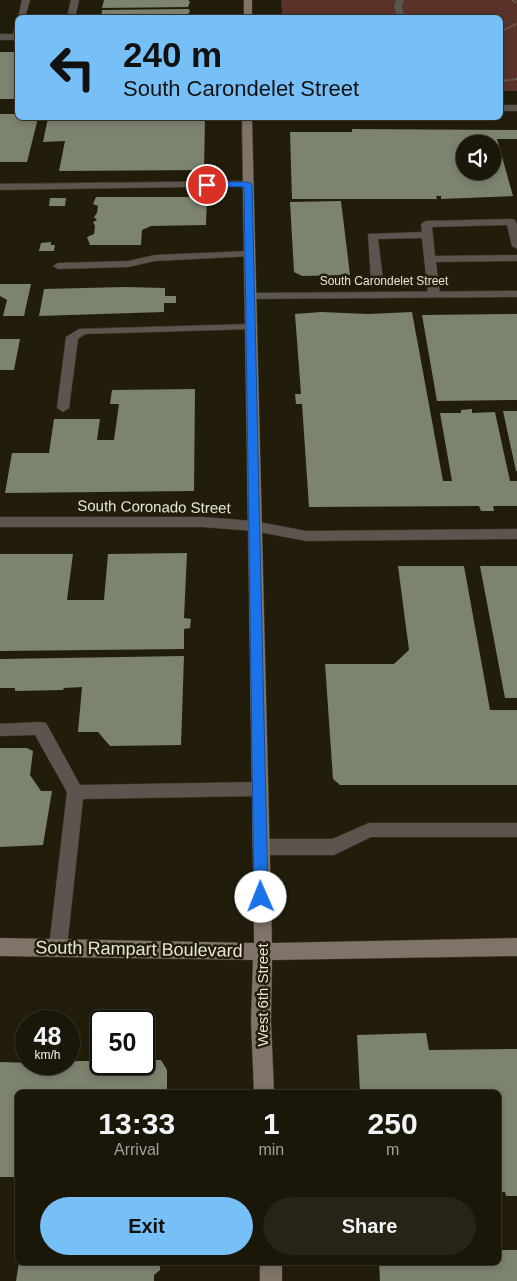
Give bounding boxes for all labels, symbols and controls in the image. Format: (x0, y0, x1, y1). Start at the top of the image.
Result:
icon: left (40, 35, 105, 100)
text: 240 m (123, 35, 222, 74)
text: South Carondelet Street (123, 76, 359, 101)
map controls (456, 135, 501, 180)
button: sound (456, 135, 501, 180)
pin (186, 164, 228, 206)
icon: arrive (193, 171, 221, 199)
street label: South Carondelet Street (320, 274, 449, 288)
street label: South Coronado Street (77, 497, 232, 516)
position arrow (234, 870, 286, 922)
street label: South Rampart Boulevard (35, 937, 243, 961)
street label: West 6th Street (254, 943, 271, 1047)
speed limit sign: 50 (90, 1010, 155, 1075)
text: 48 (34, 1022, 61, 1050)
text: km/h (34, 1048, 61, 1062)
text: 13:33 (98, 1107, 175, 1140)
text: 1 (263, 1107, 280, 1140)
text: 250 (368, 1107, 418, 1140)
text: Arrival (114, 1141, 159, 1158)
text: min (258, 1141, 284, 1158)
text: m (386, 1141, 399, 1158)
button: Exit (40, 1197, 253, 1255)
button: Share (263, 1197, 476, 1255)

